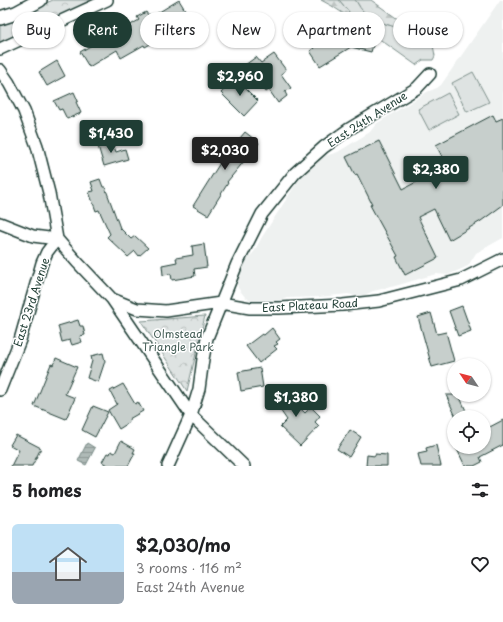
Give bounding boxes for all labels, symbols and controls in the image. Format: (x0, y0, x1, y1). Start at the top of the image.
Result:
chip: Buy (12, 12, 65, 48)
chip: Rent (73, 12, 132, 48)
chip: Filters (140, 12, 209, 48)
chip: New (217, 12, 275, 48)
chip: Apartment (283, 12, 385, 48)
chip: House (393, 12, 463, 48)
pin: $2,960 (207, 63, 273, 97)
text: $2,960 (217, 66, 263, 85)
street label: East 24th Avenue (324, 87, 410, 151)
pin: $1,430 (78, 120, 144, 154)
text: $1,430 (89, 123, 133, 142)
pin: $2,030 (192, 137, 258, 171)
text: $2,030 (201, 140, 249, 159)
pin: $2,380 (403, 156, 469, 190)
text: $2,380 (412, 159, 460, 178)
street label: East 23rd Avenue (9, 255, 53, 349)
street label: East Plateau Road (262, 294, 358, 316)
park label: Olmstead Triangle Park (142, 325, 214, 355)
north arrow (447, 358, 491, 402)
map controls (447, 358, 491, 454)
pin: $1,380 (263, 384, 329, 418)
text: $1,380 (274, 387, 318, 406)
button: locate (447, 410, 491, 454)
text: 5 homes (12, 477, 82, 503)
icon: filters (469, 479, 491, 501)
text: $2,030/mo (136, 532, 231, 558)
icon: home (44, 540, 92, 588)
icon: heart (469, 553, 491, 575)
text: 3 rooms · 116 m² (136, 558, 242, 577)
text: East 24th Avenue (136, 577, 245, 596)

